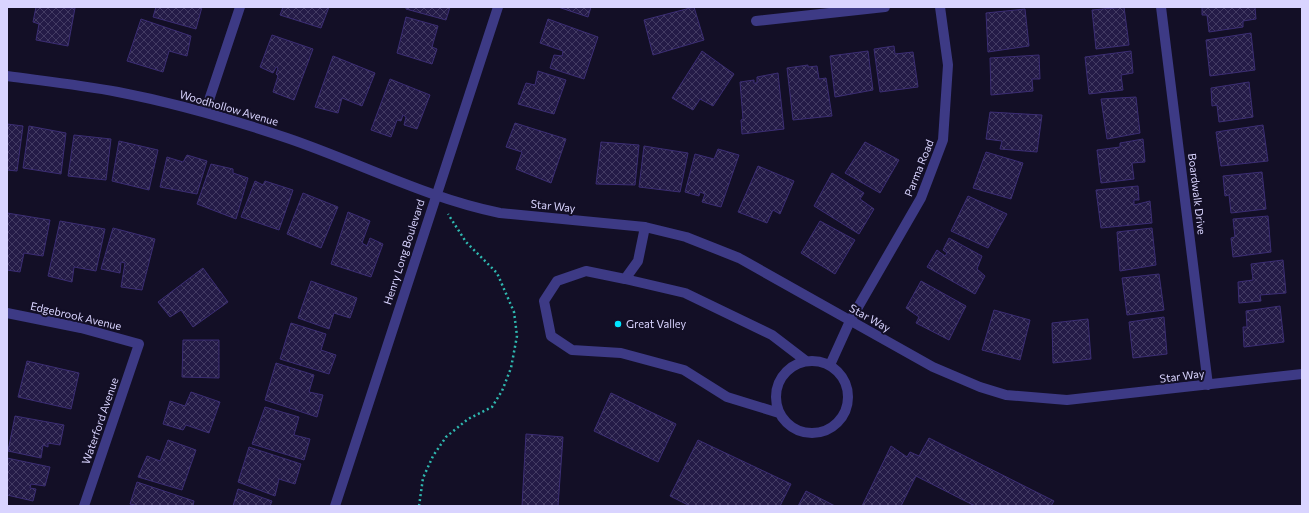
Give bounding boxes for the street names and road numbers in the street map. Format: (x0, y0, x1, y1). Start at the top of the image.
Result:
street label: Woodhollow Avenue (178, 87, 280, 128)
street label: Parma Road (901, 137, 936, 198)
street label: Boardwalk Drive (1186, 153, 1209, 236)
street label: Star Way (530, 197, 576, 214)
street label: Henry Long Boulevard (380, 198, 427, 306)
street label: Edgebrook Avenue (29, 299, 123, 332)
street label: Star Way (847, 301, 893, 334)
street label: Star Way (1159, 366, 1205, 385)
street label: Waterford Avenue (79, 376, 121, 466)

